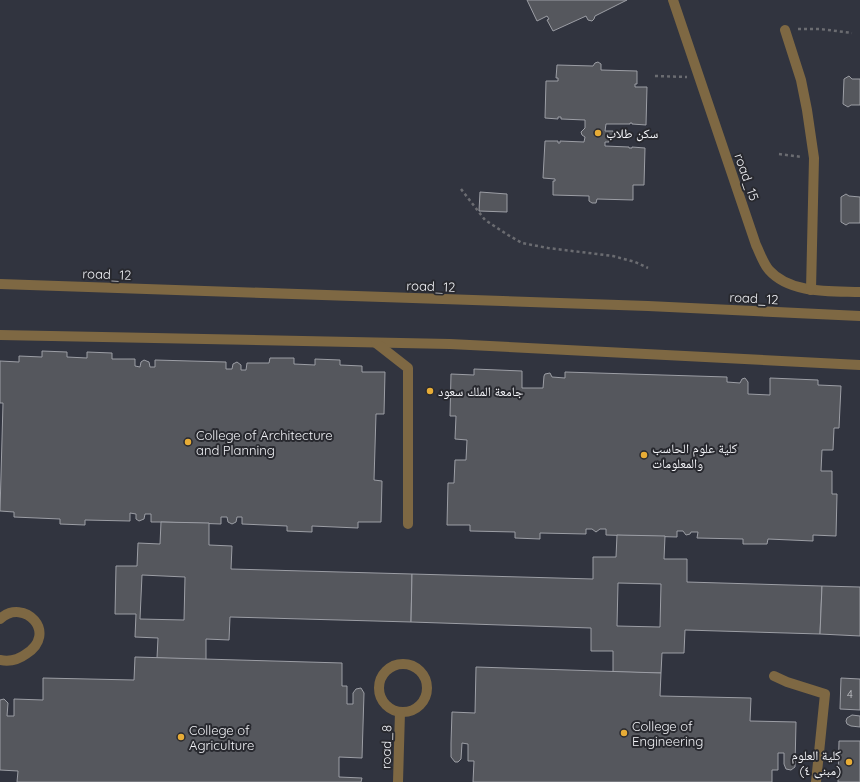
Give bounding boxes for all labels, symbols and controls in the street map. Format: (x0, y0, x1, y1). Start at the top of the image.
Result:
place label: سكن طلاب (606, 125, 658, 142)
marker: سكن طلاب (593, 128, 603, 138)
street label: road_15 (731, 151, 763, 203)
street label: road_12 (82, 265, 132, 283)
street label: road_12 (406, 277, 456, 295)
street label: road_12 (729, 289, 779, 307)
place label: جامعة الملك سعود (438, 383, 523, 400)
marker: جامعة الملك سعود (425, 386, 435, 396)
place label: College of Architecture and Planning (196, 427, 333, 458)
marker: College of Architecture and Planning (183, 437, 193, 447)
place label: كلية علوم الحاسب والمعلومات (652, 440, 738, 472)
marker: كلية علوم الحاسب والمعلومات (639, 450, 649, 460)
house number: 4 (847, 687, 853, 701)
place label: College of Engineering (632, 718, 703, 749)
place label: College of Agriculture (189, 722, 254, 753)
street label: road_8 (378, 725, 394, 769)
marker: College of Engineering (619, 728, 629, 738)
marker: College of Agriculture (176, 732, 186, 742)
place label: كلية العلوم (مبنى ٤) (791, 747, 842, 779)
marker: كلية العلوم (مبنى ٤) (844, 757, 854, 767)

